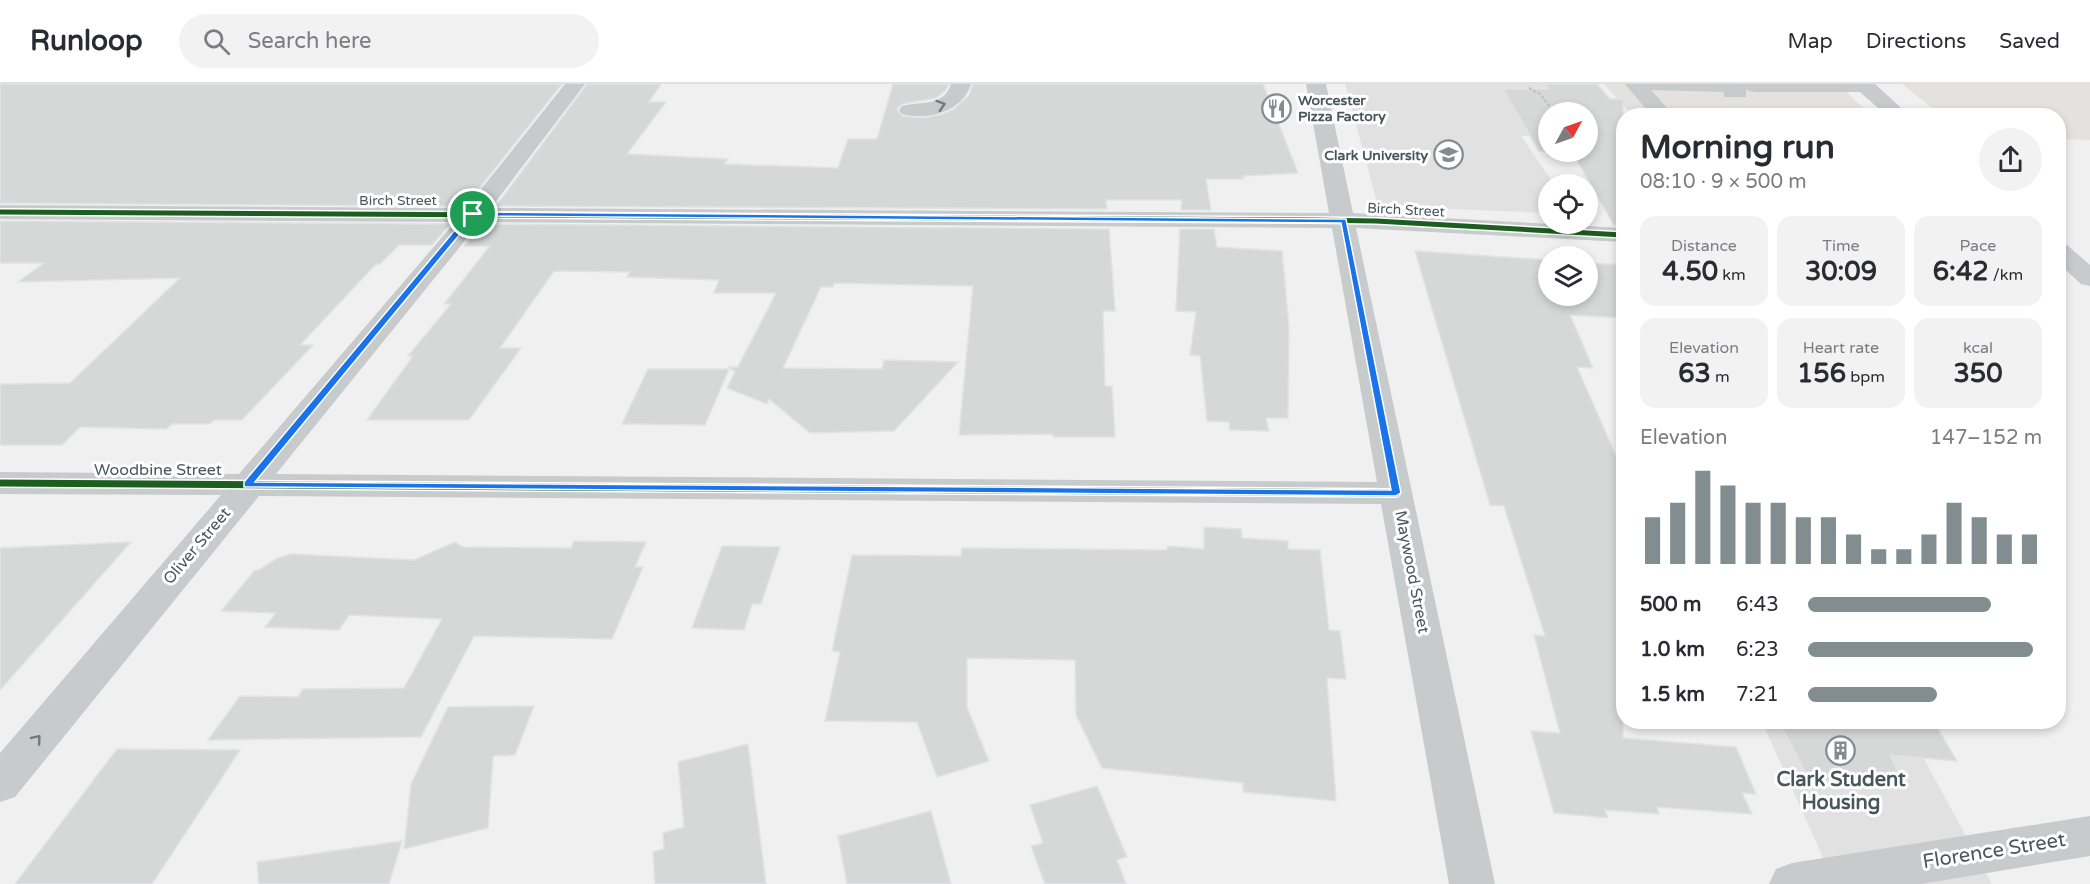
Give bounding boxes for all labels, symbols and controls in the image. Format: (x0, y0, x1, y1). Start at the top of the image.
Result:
search box (179, 14, 599, 68)
text: Runloop (30, 24, 143, 58)
icon: search (200, 25, 233, 58)
text: Search here (248, 28, 371, 54)
text: Map (1787, 29, 1833, 54)
text: Directions (1866, 29, 1966, 54)
text: Saved (1999, 29, 2060, 54)
restaurant icon: Worcester Pizza Factory (1261, 92, 1293, 124)
place label: Worcester Pizza Factory (1298, 92, 1386, 125)
one-way arrow (935, 100, 946, 112)
north arrow (1538, 102, 1598, 162)
map controls (1538, 102, 1598, 306)
text: Morning run (1640, 128, 1835, 167)
button: share (1979, 128, 2042, 191)
school or university icon: Clark University (1433, 139, 1465, 171)
place label: Clark University (1324, 147, 1428, 164)
text: 08:10 · 9 × 500 m (1640, 170, 1807, 194)
button: locate (1538, 174, 1598, 234)
pin (447, 188, 498, 239)
street label: Birch Street (359, 192, 438, 209)
icon: arrive (456, 197, 489, 230)
street label: Birch Street (1367, 199, 1446, 221)
text: Distance (1671, 236, 1737, 256)
text: Time (1822, 236, 1860, 256)
text: Pace (1960, 236, 1996, 256)
button: layers (1538, 246, 1598, 306)
text: 4.50 (1662, 256, 1718, 287)
text: 30:09 (1805, 256, 1877, 287)
text: 6:42 (1933, 256, 1989, 287)
text: km (1718, 265, 1746, 285)
text: /km (1989, 265, 2023, 285)
text: Elevation (1669, 338, 1739, 358)
text: Heart rate (1803, 338, 1879, 358)
text: kcal (1963, 338, 1993, 358)
text: 63 (1678, 358, 1711, 389)
text: 156 (1797, 358, 1846, 389)
text: 350 (1954, 358, 2002, 389)
text: m (1711, 367, 1730, 387)
text: bpm (1846, 367, 1885, 387)
text: Elevation (1640, 426, 1727, 450)
text: 147–152 m (1930, 426, 2042, 450)
street label: Woodbine Street (94, 460, 222, 480)
street label: Oliver Street (159, 503, 235, 589)
street label: Maywood Street (1390, 509, 1434, 635)
text: 500 m (1640, 593, 1701, 617)
text: 6:43 (1736, 593, 1779, 617)
text: 1.0 km (1640, 638, 1705, 662)
text: 6:23 (1736, 638, 1779, 662)
text: 1.5 km (1640, 683, 1705, 707)
text: 7:21 (1736, 683, 1779, 707)
building icon: Clark Student Housing (1825, 734, 1857, 766)
one-way arrow (30, 735, 41, 746)
place label: Clark Student Housing (1776, 768, 1906, 815)
street label: Florence Street (1921, 828, 2067, 874)

